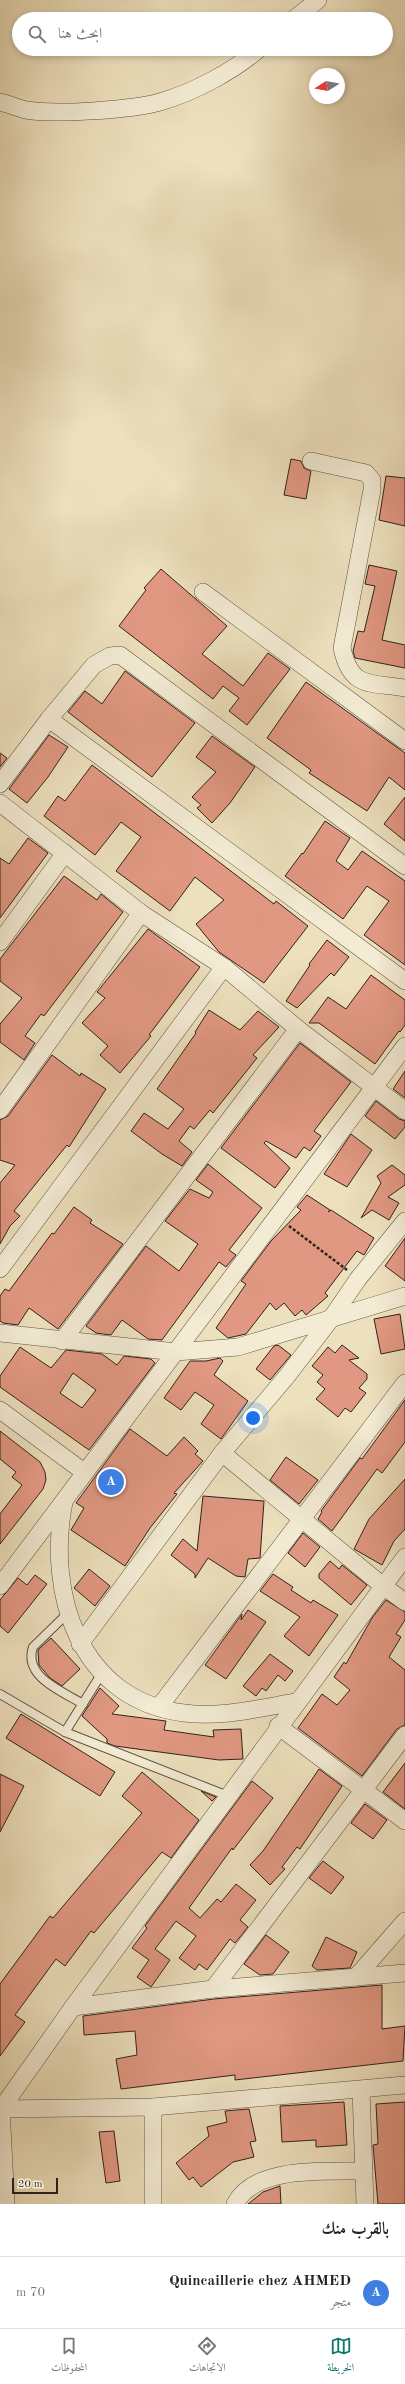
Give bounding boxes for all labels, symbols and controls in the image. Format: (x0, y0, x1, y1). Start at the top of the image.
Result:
search box (12, 12, 393, 56)
icon: search (26, 23, 48, 45)
text: ابحث هنا (58, 27, 102, 42)
north arrow (309, 68, 345, 104)
your location (243, 1408, 263, 1428)
pin: A (98, 1467, 124, 1497)
scale bar (12, 2176, 58, 2195)
text: 20 m (18, 2179, 43, 2190)
text: بالقرب منك (321, 2221, 389, 2238)
text: Quincaillerie chez AHMED (169, 2274, 351, 2289)
text: 70 m (16, 2286, 45, 2299)
text: A (371, 2286, 381, 2299)
text: متجر (330, 2296, 351, 2309)
tab: المحفوظات (51, 2335, 87, 2378)
tab: الاتجاهات (189, 2335, 226, 2378)
tab: الخريطة (327, 2335, 354, 2378)

